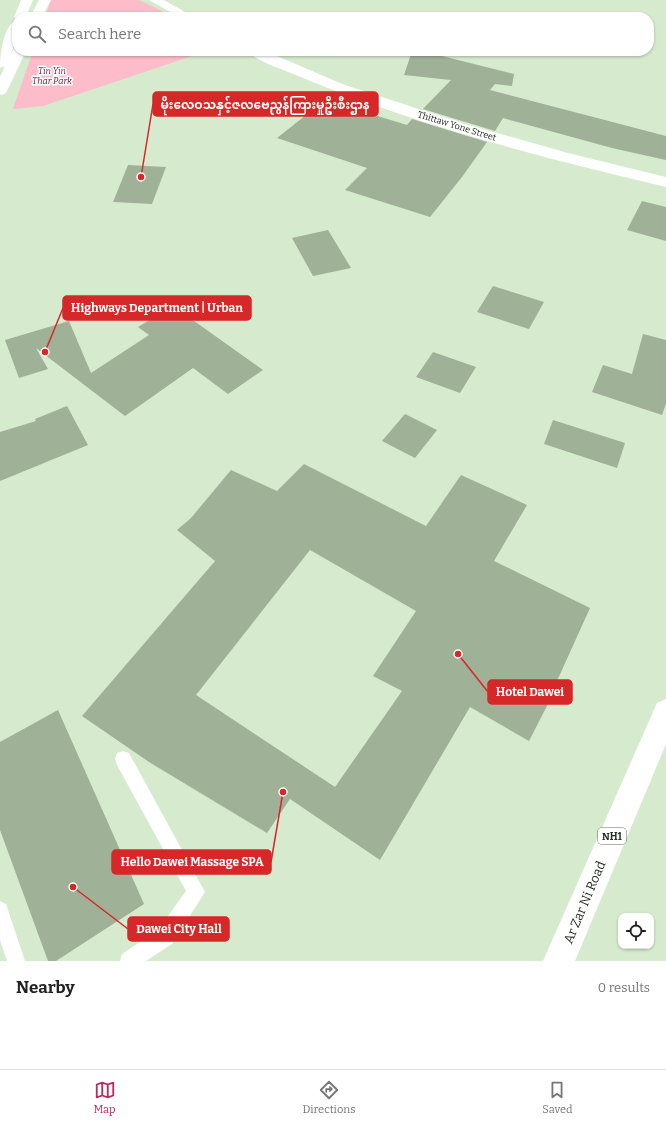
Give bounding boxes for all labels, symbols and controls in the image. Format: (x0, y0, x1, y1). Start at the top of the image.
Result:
search box (12, 12, 654, 56)
icon: search (26, 23, 48, 45)
text: Search here (58, 25, 141, 43)
park label: Tin Yin Thar Park (32, 66, 72, 86)
callout: မိုးလေဝသနှင့်ဇလဗေညွန်ကြားမှုဦးစီးဌာန (153, 92, 378, 116)
text: မိုးလေဝသနှင့်ဇလဗေညွန်ကြားမှုဦးစီးဌာန (160, 95, 370, 116)
street label: Thittaw Yone Street (416, 109, 498, 143)
callout: Highways Department | Urban (63, 296, 251, 320)
text: Highways Department | Urban (71, 301, 243, 315)
callout: Hotel Dawei (488, 680, 572, 704)
text: Hotel Dawei (496, 685, 564, 699)
road number: NH1 (598, 828, 626, 844)
callout: Hello Dawei Massage SPA (112, 850, 271, 874)
text: Hello Dawei Massage SPA (121, 855, 264, 869)
street label: Ar Zar Ni Road (560, 858, 609, 946)
map controls (618, 913, 654, 949)
button: locate (618, 913, 654, 949)
callout: Dawei City Hall (128, 917, 229, 941)
text: Dawei City Hall (136, 922, 222, 936)
text: Nearby (16, 977, 75, 998)
text: 0 results (598, 980, 650, 995)
tab: Map (93, 1079, 116, 1116)
tab: Directions (303, 1079, 355, 1116)
tab: Saved (542, 1079, 573, 1116)

